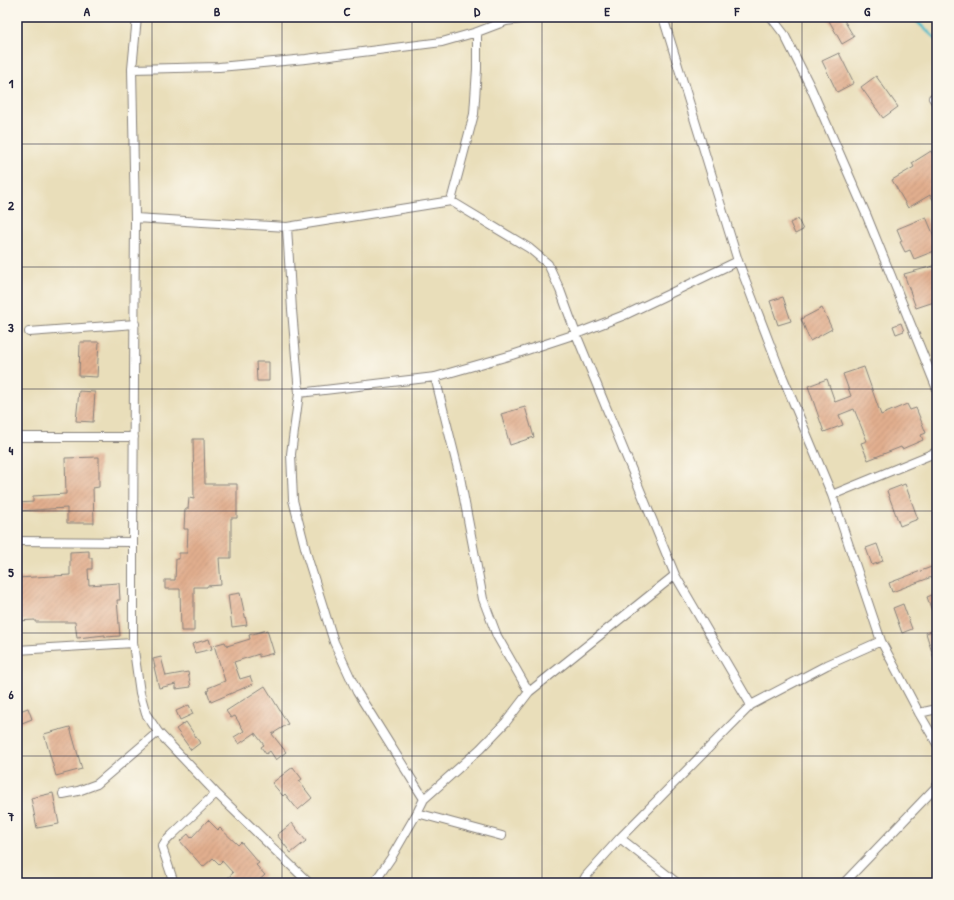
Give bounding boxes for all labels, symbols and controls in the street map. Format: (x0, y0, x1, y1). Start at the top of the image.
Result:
text: A (84, 2, 91, 20)
text: B (214, 2, 221, 20)
text: C (343, 2, 351, 20)
text: D (474, 2, 481, 20)
text: E (604, 2, 610, 20)
text: F (734, 2, 741, 20)
text: G (864, 2, 871, 20)
text: 1 (9, 74, 14, 92)
text: 2 (8, 196, 15, 214)
text: 3 (8, 318, 14, 336)
text: 4 (9, 441, 14, 459)
text: 5 (8, 563, 14, 581)
text: 6 (8, 685, 14, 703)
text: 7 (7, 807, 15, 825)

